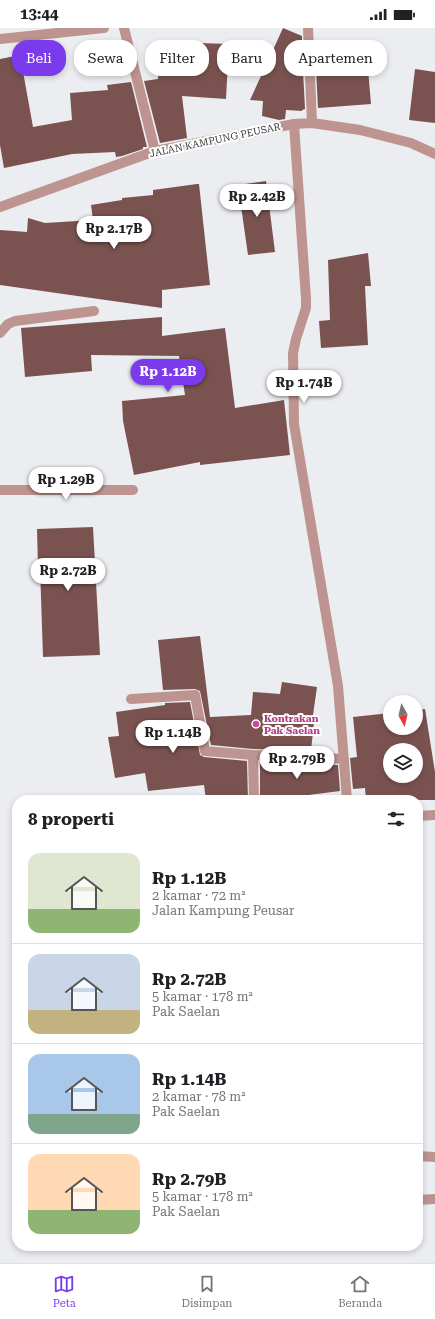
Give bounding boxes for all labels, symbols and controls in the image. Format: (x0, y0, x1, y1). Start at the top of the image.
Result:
text: 13:44 (20, 5, 58, 23)
chip: Beli (12, 40, 66, 76)
chip: Sewa (74, 40, 137, 76)
chip: Filter (145, 40, 209, 76)
chip: Baru (217, 40, 276, 76)
chip: Apartemen (284, 40, 387, 76)
street label: JALAN KAMPUNG PEUSAR (148, 121, 282, 159)
pin: Rp 2.42B (216, 184, 298, 218)
text: Rp 2.42B (229, 189, 285, 204)
pin: Rp 2.17B (73, 216, 155, 250)
text: Rp 2.17B (86, 221, 142, 236)
pin: Rp 1.12B (127, 359, 209, 393)
text: Rp 1.12B (140, 364, 196, 379)
pin: Rp 1.74B (263, 370, 345, 404)
text: Rp 1.74B (276, 375, 332, 390)
pin: Rp 1.29B (25, 467, 107, 501)
text: Rp 1.29B (38, 472, 94, 487)
pin: Rp 2.72B (27, 558, 109, 592)
text: Rp 2.72B (40, 563, 96, 578)
north arrow (383, 695, 423, 735)
map controls (383, 695, 423, 783)
place label: Kontrakan Pak Saelan (264, 713, 320, 736)
marker: Kontrakan Pak Saelan (251, 719, 261, 729)
pin: Rp 1.14B (132, 720, 214, 754)
text: Rp 1.14B (145, 725, 201, 740)
button: layers (383, 743, 423, 783)
pin: Rp 2.79B (256, 746, 338, 780)
text: Rp 2.79B (269, 751, 325, 766)
icon: filters (385, 808, 407, 830)
text: 8 properti (28, 809, 114, 829)
text: Rp 1.12B (152, 868, 227, 888)
icon: home (60, 869, 108, 917)
text: 2 kamar · 72 m² (152, 888, 245, 903)
text: Jalan Kampung Peusar (152, 903, 294, 918)
text: Rp 2.72B (152, 969, 227, 989)
icon: home (60, 970, 108, 1018)
text: 5 kamar · 178 m² (152, 989, 253, 1004)
text: Pak Saelan (152, 1004, 220, 1019)
text: Rp 1.14B (152, 1069, 227, 1089)
icon: home (60, 1070, 108, 1118)
text: 2 kamar · 78 m² (152, 1089, 245, 1104)
text: Pak Saelan (152, 1104, 220, 1119)
text: Rp 2.79B (152, 1169, 227, 1189)
icon: home (60, 1170, 108, 1218)
text: 5 kamar · 178 m² (152, 1189, 253, 1204)
text: Pak Saelan (152, 1204, 220, 1219)
tab: Peta (53, 1273, 76, 1310)
tab: Disimpan (181, 1273, 232, 1310)
tab: Beranda (338, 1273, 382, 1310)

